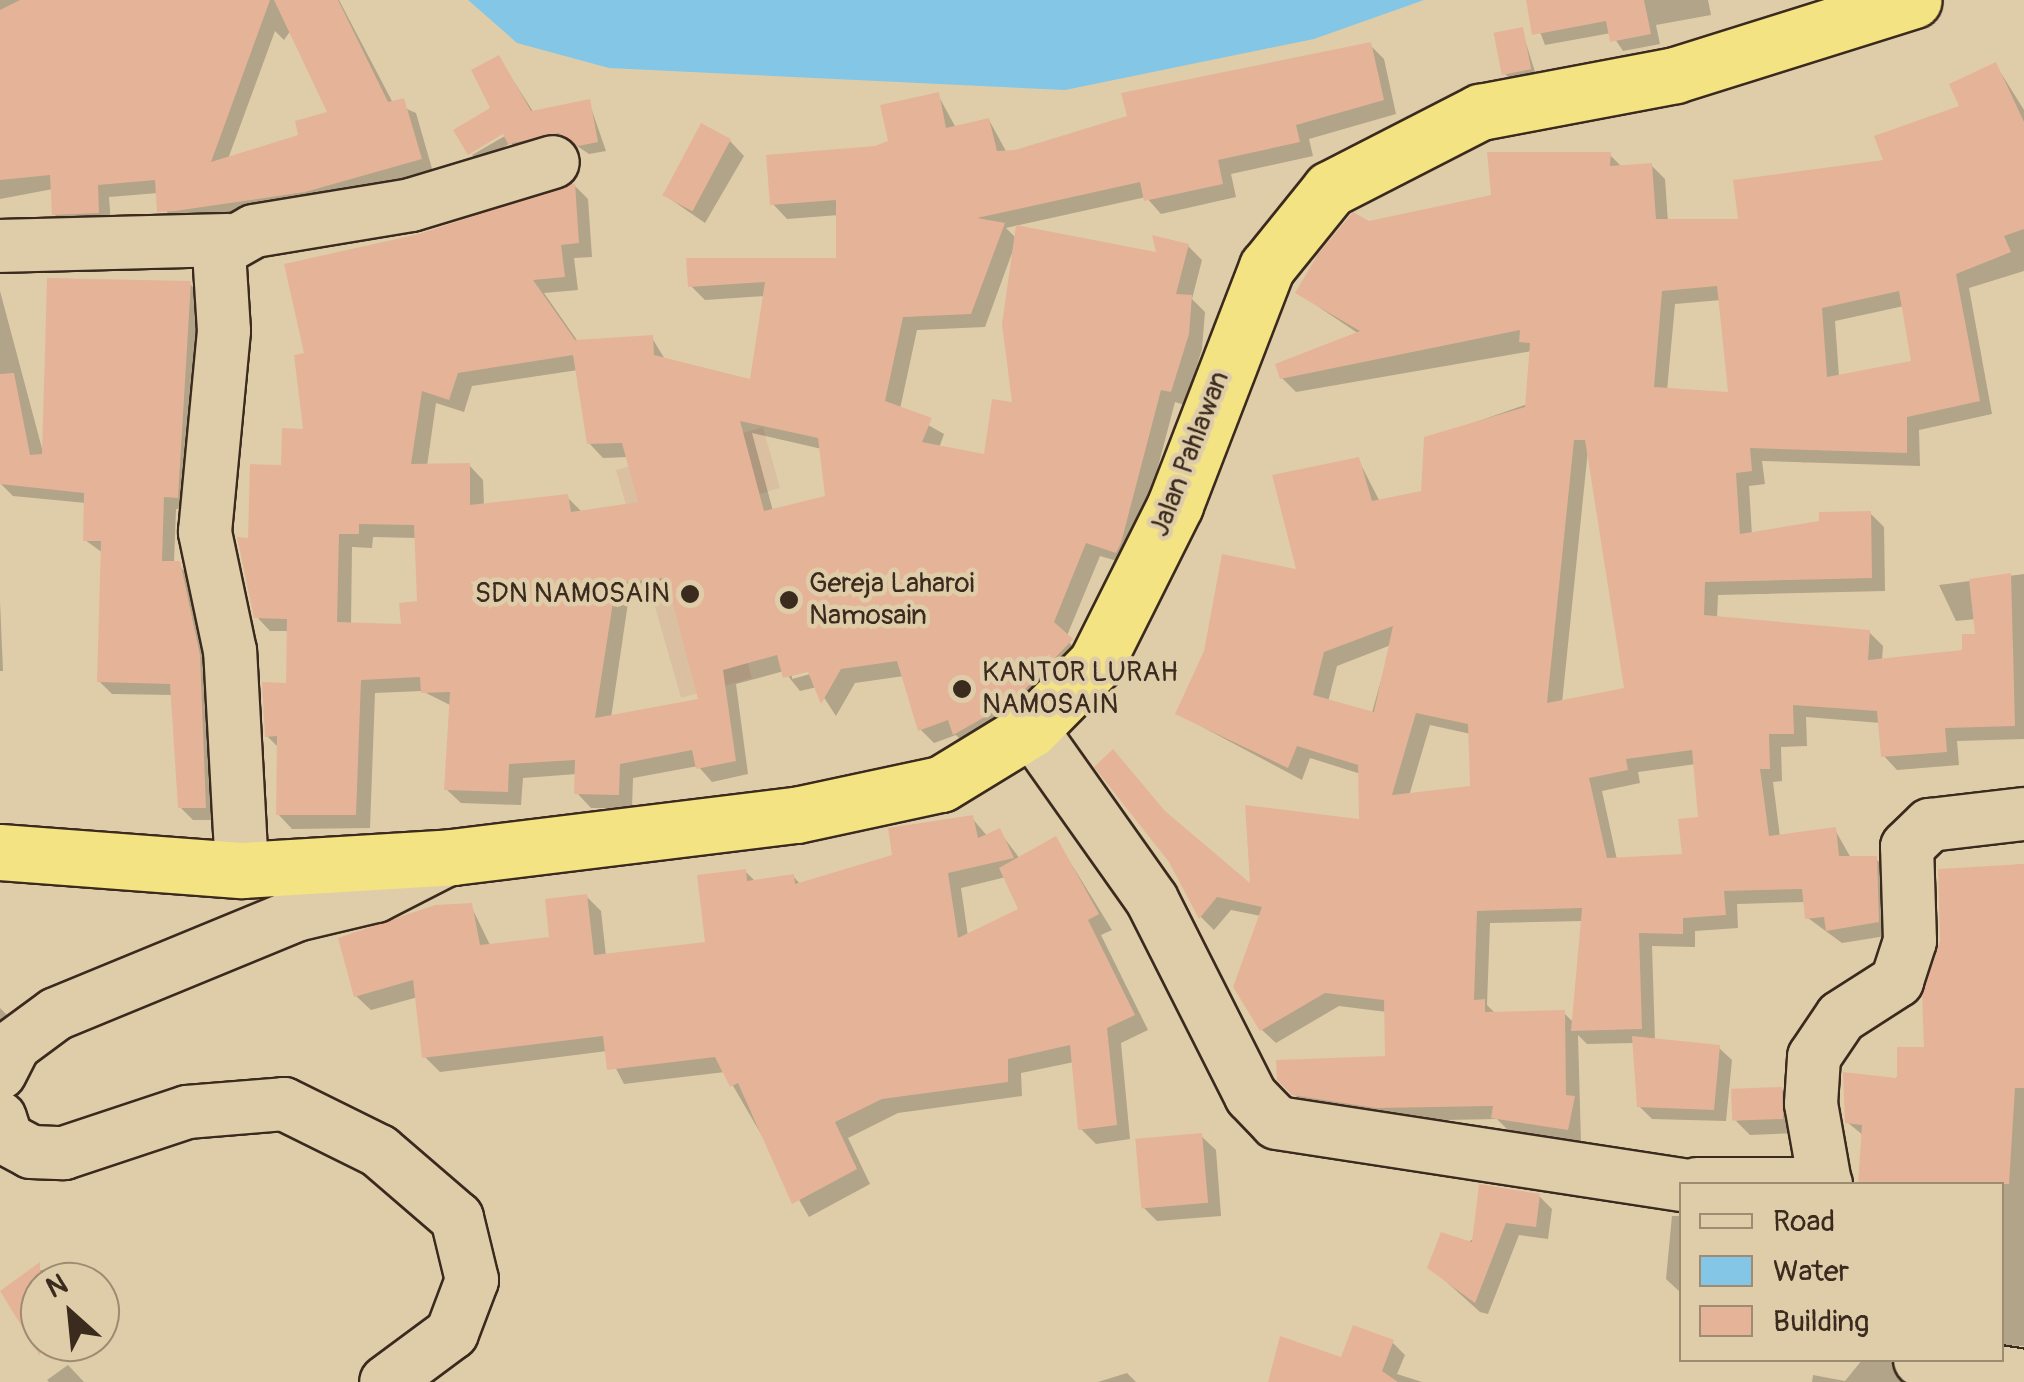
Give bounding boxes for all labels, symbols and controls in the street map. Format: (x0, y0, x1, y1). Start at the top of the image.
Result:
street label: Jalan Pahlawan (1143, 367, 1237, 541)
place label: Gereja Laharoi Namosain (809, 567, 975, 633)
place label: SDN NAMOSAIN (475, 577, 670, 611)
marker: SDN NAMOSAIN (679, 583, 701, 605)
marker: Gereja Laharoi Namosain (778, 589, 800, 611)
place label: KANTOR LURAH NAMOSAIN (982, 656, 1178, 722)
marker: KANTOR LURAH NAMOSAIN (951, 678, 973, 700)
legend (1679, 1182, 2004, 1362)
text: Road (1773, 1203, 1835, 1240)
text: Water (1773, 1253, 1849, 1290)
north arrow (20, 1262, 120, 1362)
text: N (41, 1267, 73, 1306)
text: Building (1773, 1303, 1869, 1340)

